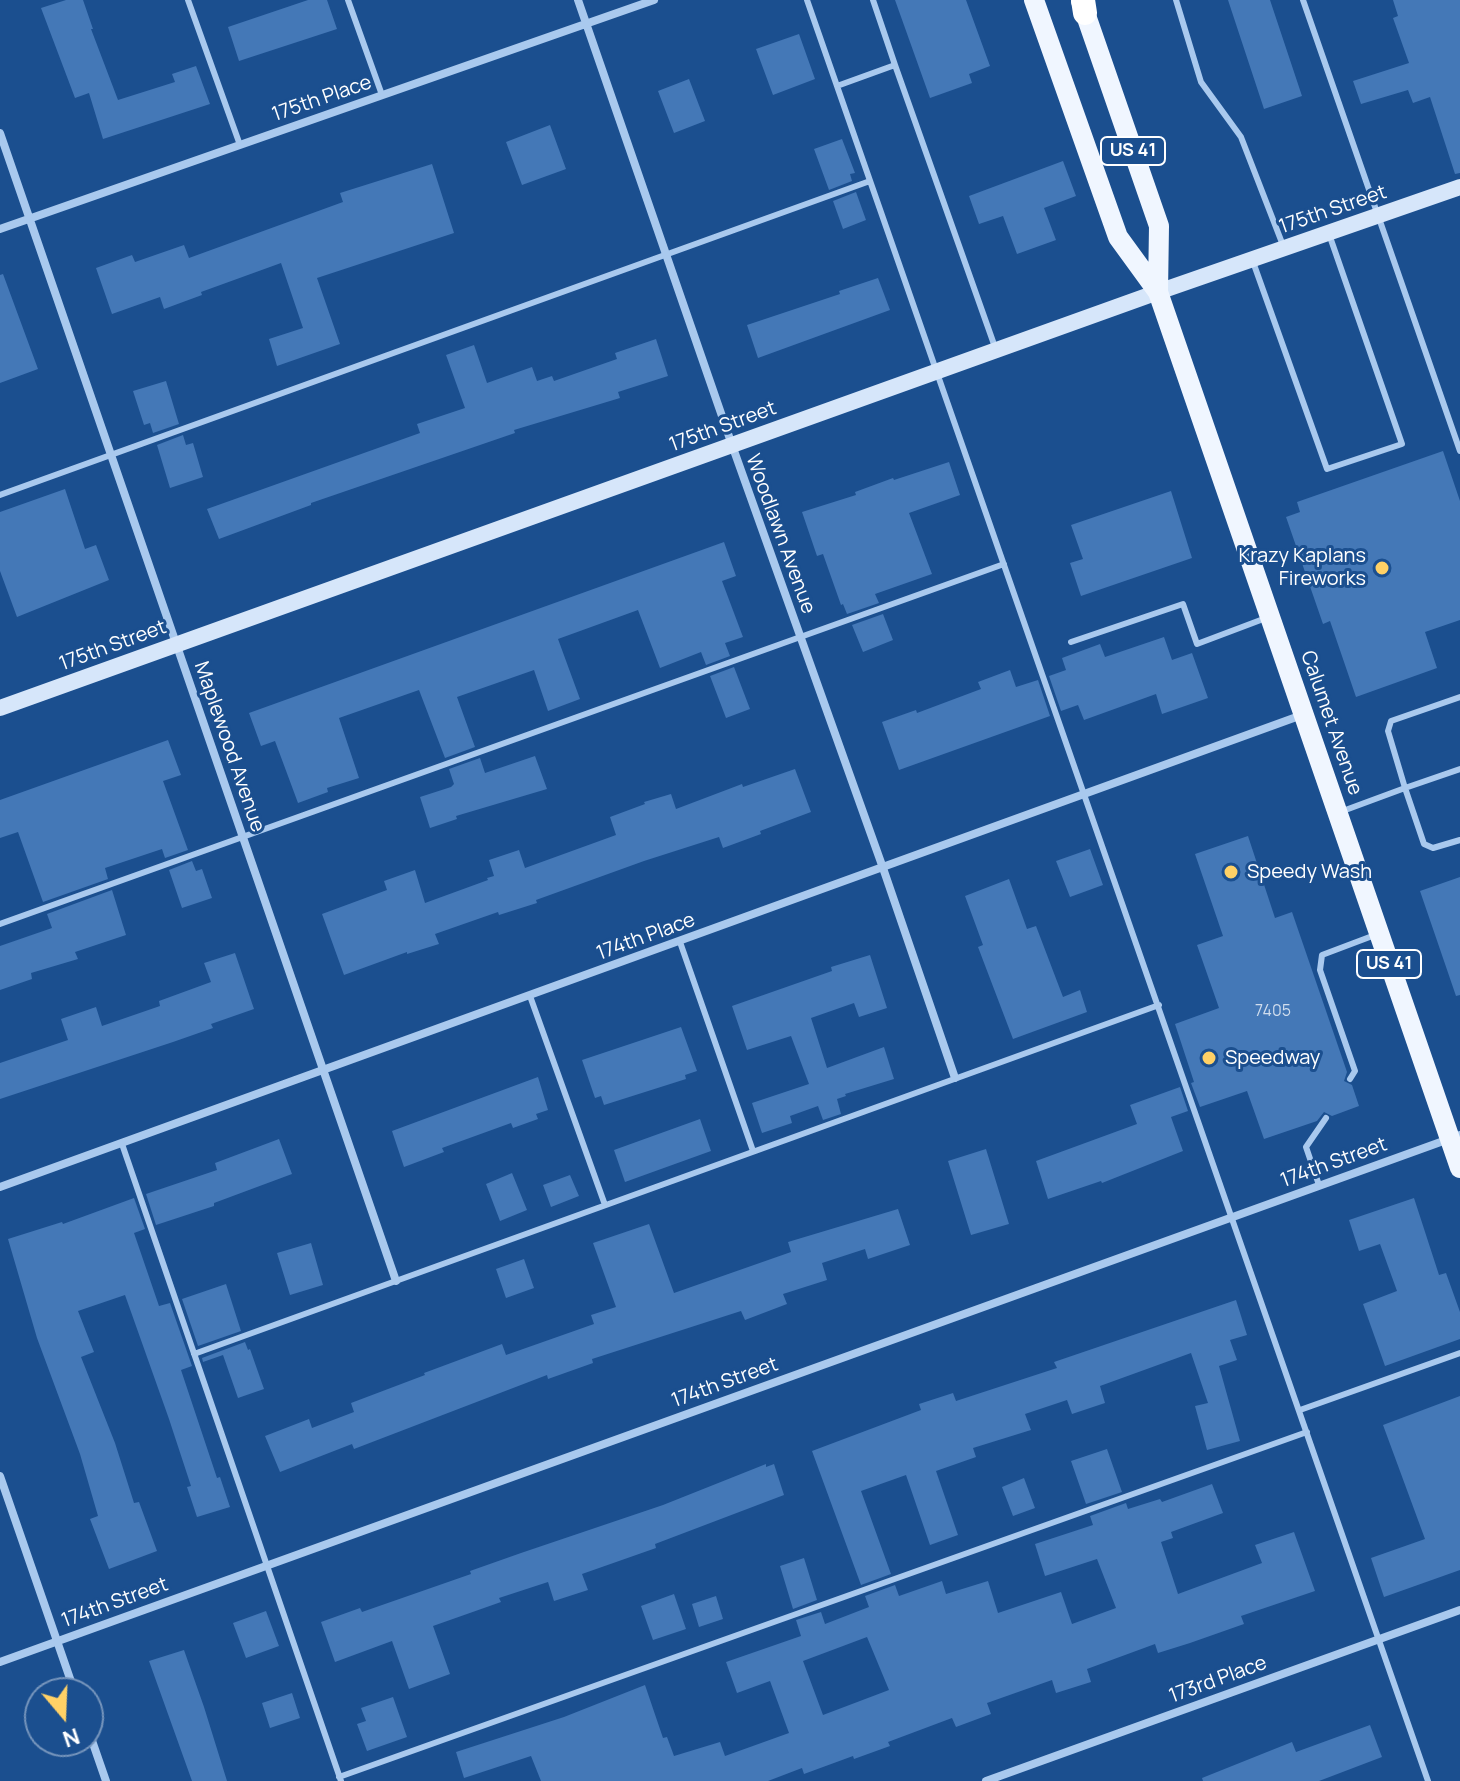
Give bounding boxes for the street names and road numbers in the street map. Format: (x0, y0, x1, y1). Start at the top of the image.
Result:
street label: 175th Place (269, 71, 375, 127)
road number: US 41 (1101, 137, 1165, 165)
street label: 175th Street (1276, 180, 1390, 240)
street label: 175th Street (666, 397, 780, 457)
street label: Woodlawn Avenue (740, 451, 820, 617)
street label: 175th Street (56, 616, 170, 676)
street label: Calumet Avenue (1295, 648, 1367, 798)
street label: Maplewood Avenue (189, 659, 269, 835)
street label: 174th Place (593, 908, 699, 966)
road number: US 41 (1357, 950, 1421, 978)
street label: 174th Street (1278, 1133, 1390, 1193)
street label: 174th Street (669, 1353, 781, 1413)
street label: 174th Street (59, 1573, 171, 1633)
street label: 173rd Place (1166, 1651, 1270, 1709)

